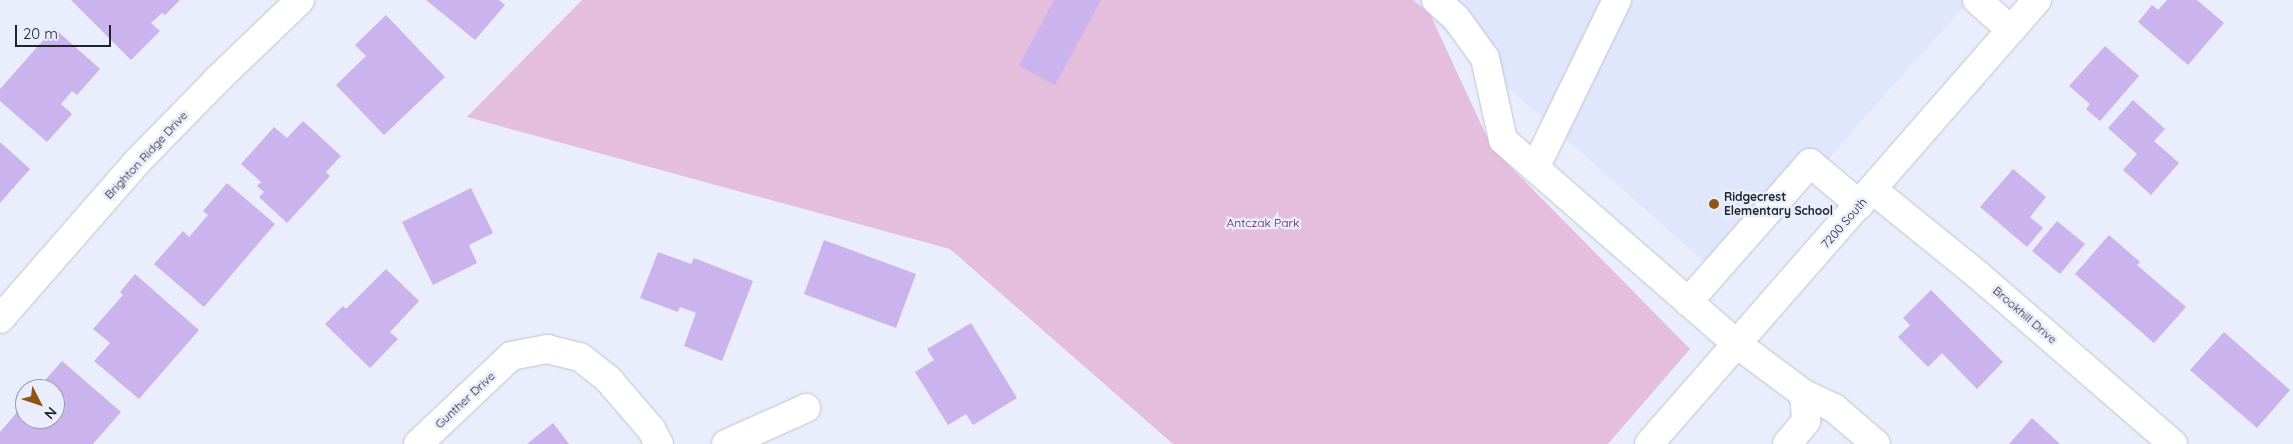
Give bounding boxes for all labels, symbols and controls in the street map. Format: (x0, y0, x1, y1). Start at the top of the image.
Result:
scale bar (18, 15, 114, 47)
text: 20 m (23, 24, 58, 43)
street label: Brighton Ridge Drive (102, 108, 190, 202)
place label: Ridgecrest Elementary School (1724, 190, 1833, 218)
street label: 7200 South (1818, 195, 1870, 251)
marker: Ridgecrest Elementary School (1708, 198, 1720, 210)
park label: Antczak Park (1226, 216, 1300, 230)
street label: Brookhill Drive (1990, 283, 2060, 347)
street label: Gunther Drive (432, 369, 498, 431)
north arrow (15, 379, 65, 429)
text: N (40, 403, 61, 423)

